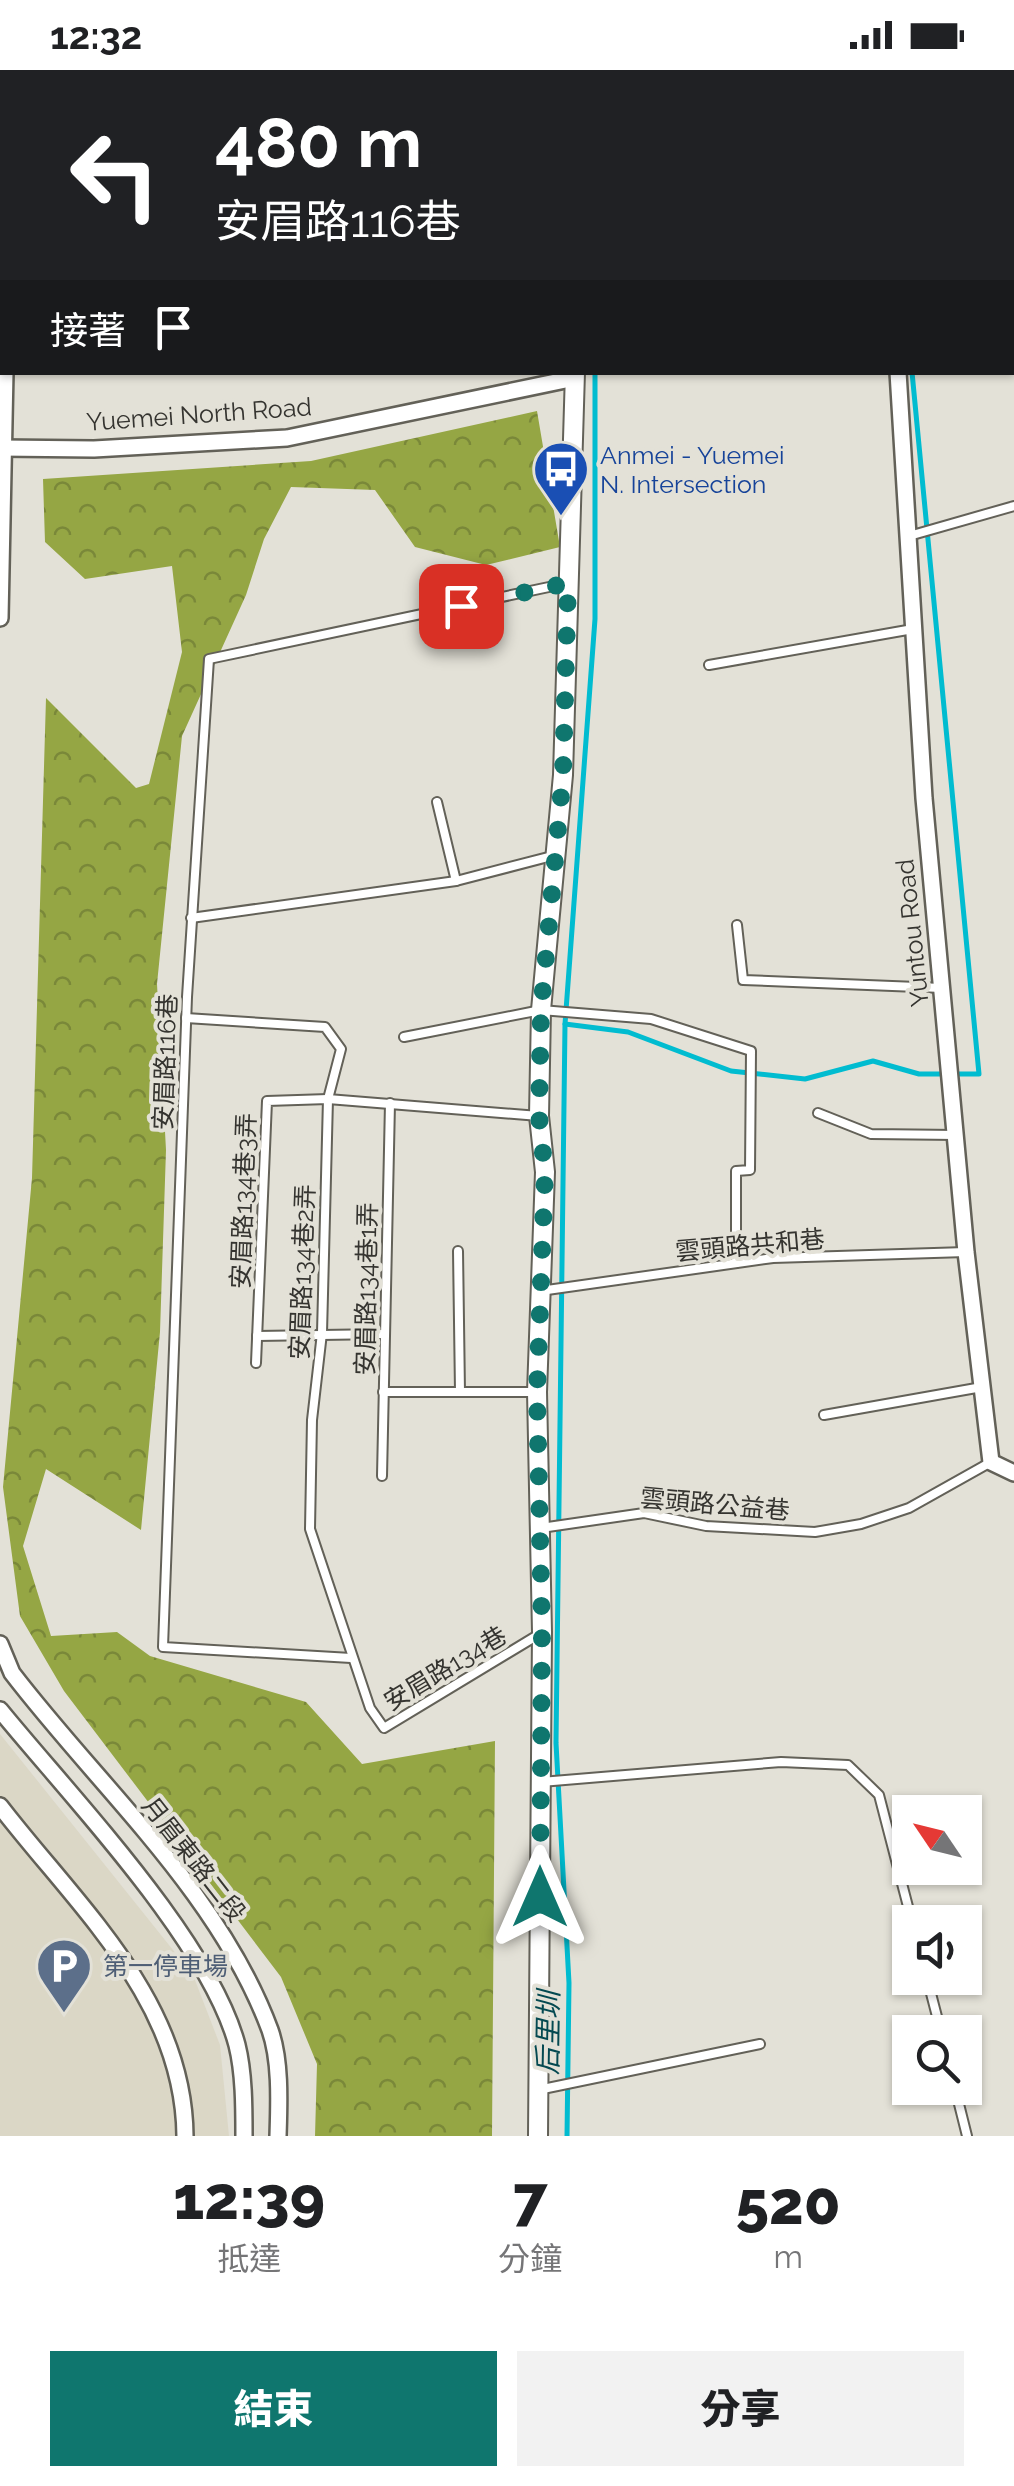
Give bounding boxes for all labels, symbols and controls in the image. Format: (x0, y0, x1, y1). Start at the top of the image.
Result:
text: 12:32 (50, 13, 142, 58)
text: 480 m (215, 101, 422, 183)
icon: left (50, 110, 180, 240)
text: 安眉路116巷 (215, 195, 461, 248)
icon: arrive (146, 300, 201, 355)
text: 接著 (50, 308, 126, 353)
street label: Yuemei North Road (85, 391, 313, 437)
bus stop icon: Anmei - Yuemei N. Intersection (531, 439, 591, 518)
place label: Anmei - Yuemei N. Intersection (600, 440, 784, 499)
pin (419, 564, 504, 649)
icon: arrive (434, 579, 489, 634)
street label: Yuntou Road (889, 858, 935, 1008)
street label: 安眉路116巷 (148, 993, 182, 1131)
street label: 安眉路134巷3弄 (225, 1112, 261, 1290)
street label: 安眉路134巷2弄 (284, 1184, 320, 1360)
street label: 安眉路134巷1弄 (349, 1202, 383, 1376)
street label: 雲頭路共和巷 (674, 1224, 826, 1266)
street label: 雲頭路公益巷 (639, 1483, 791, 1525)
street label: 安眉路134巷 (378, 1620, 512, 1716)
street label: 月眉東路二段 (136, 1791, 252, 1927)
north arrow (892, 1795, 982, 1885)
map controls (892, 1795, 982, 2105)
position arrow (488, 1845, 592, 1949)
button: sound (892, 1905, 982, 1995)
parking icon: 第一停車場 (34, 1936, 94, 2015)
place label: 第一停車場 (103, 1951, 228, 1981)
water label: 后里圳 (531, 1987, 566, 2075)
button: search (892, 2015, 982, 2105)
text: 12:39 (173, 2163, 325, 2233)
text: 7 (513, 2163, 548, 2233)
text: 520 (736, 2168, 841, 2238)
text: m (773, 2238, 803, 2275)
text: 抵達 (217, 2240, 281, 2277)
text: 分鐘 (498, 2240, 562, 2277)
button: 結束 (50, 2351, 497, 2466)
button: 分享 (517, 2351, 964, 2466)

